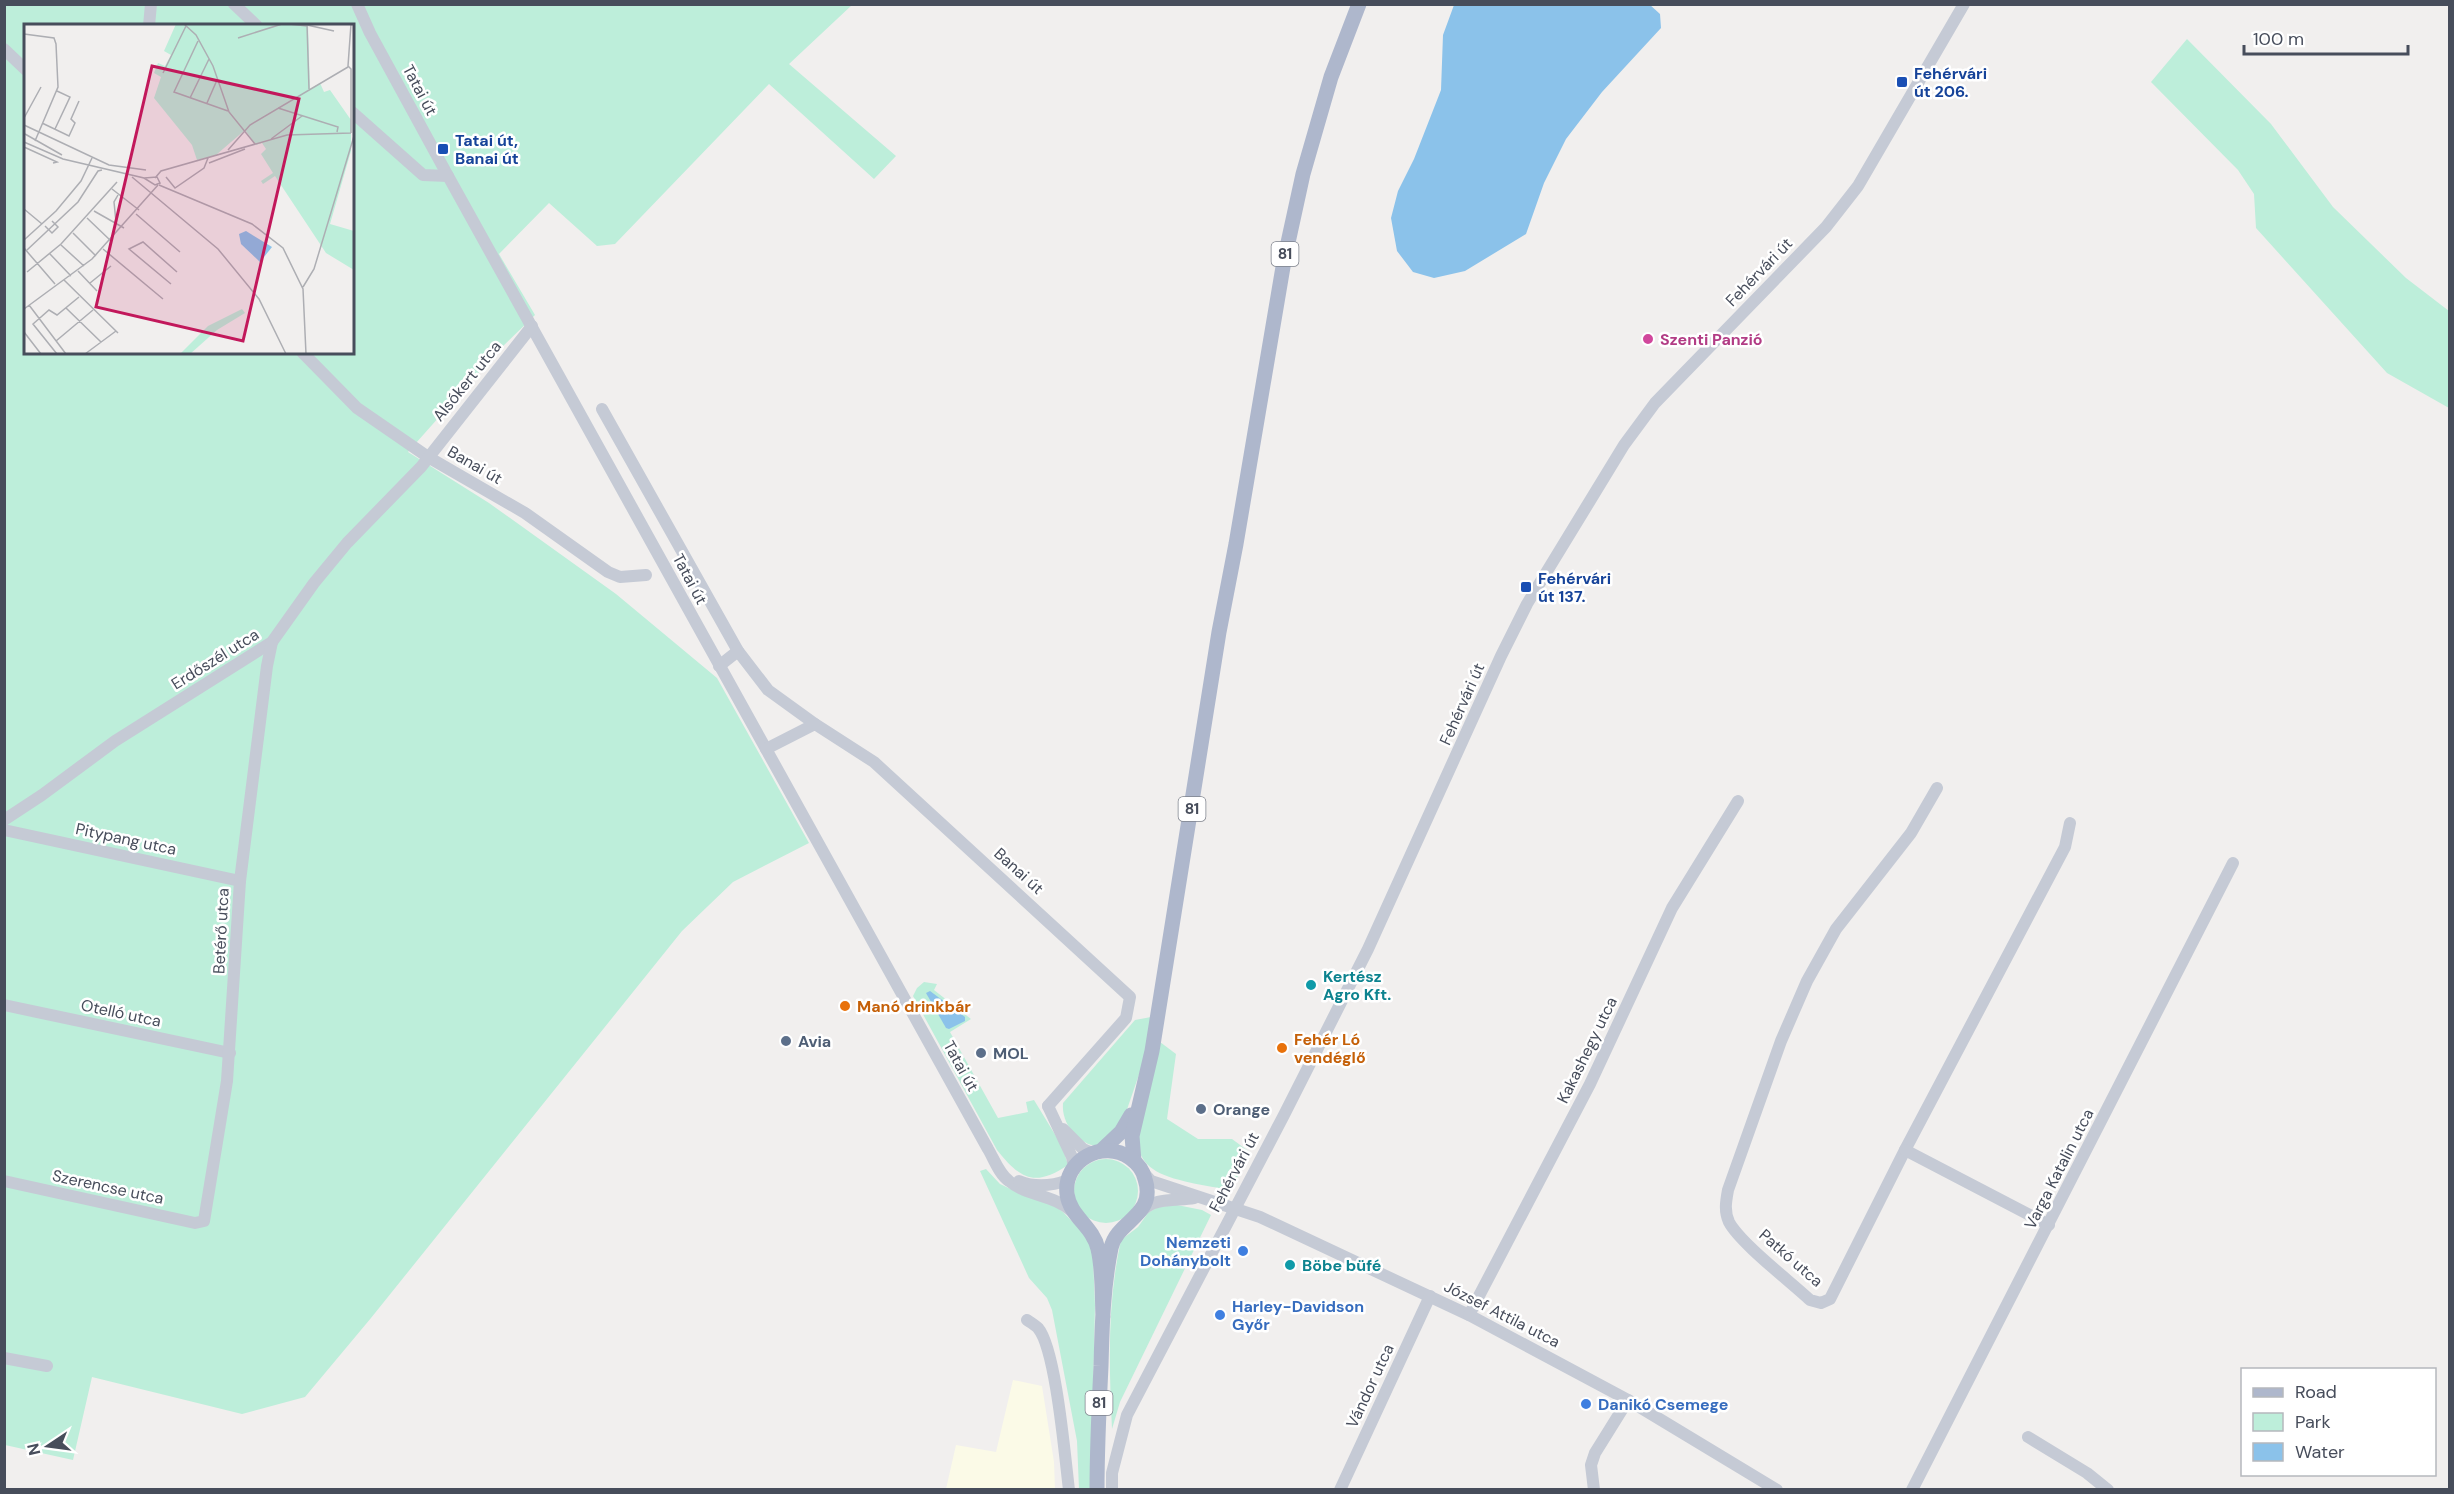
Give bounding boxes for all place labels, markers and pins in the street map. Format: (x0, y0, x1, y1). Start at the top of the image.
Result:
place label: Fehérvári út 206. (1914, 63, 1987, 102)
marker: Fehérvári út 206. (1895, 75, 1909, 89)
place label: Tatai út, Banai út (455, 130, 519, 169)
marker: Tatai út, Banai út (436, 142, 450, 156)
place label: Szenti Panzió (1660, 329, 1763, 350)
marker: Szenti Panzió (1641, 332, 1655, 346)
place label: Fehérvári út 137. (1538, 568, 1611, 607)
marker: Fehérvári út 137. (1519, 580, 1533, 594)
place label: Kertész Agro Kft. (1323, 966, 1391, 1005)
marker: Kertész Agro Kft. (1304, 978, 1318, 992)
place label: Manó drinkbár (857, 996, 971, 1017)
marker: Manó drinkbár (838, 999, 852, 1013)
place label: Fehér Ló vendéglő (1294, 1029, 1366, 1068)
place label: Avia (798, 1031, 831, 1052)
marker: Avia (779, 1034, 793, 1048)
marker: Fehér Ló vendéglő (1275, 1041, 1289, 1055)
place label: MOL (993, 1043, 1029, 1064)
marker: MOL (974, 1046, 988, 1060)
place label: Orange (1213, 1099, 1270, 1120)
marker: Orange (1194, 1102, 1208, 1116)
place label: Nemzeti Dohánybolt (1140, 1232, 1231, 1271)
marker: Nemzeti Dohánybolt (1236, 1244, 1250, 1258)
place label: Böbe büfé (1302, 1255, 1381, 1276)
marker: Böbe büfé (1283, 1258, 1297, 1272)
place label: Harley-Davidson Győr (1232, 1296, 1364, 1335)
marker: Harley-Davidson Győr (1213, 1308, 1227, 1322)
place label: Danikó Csemege (1598, 1394, 1728, 1415)
marker: Danikó Csemege (1579, 1397, 1593, 1411)

